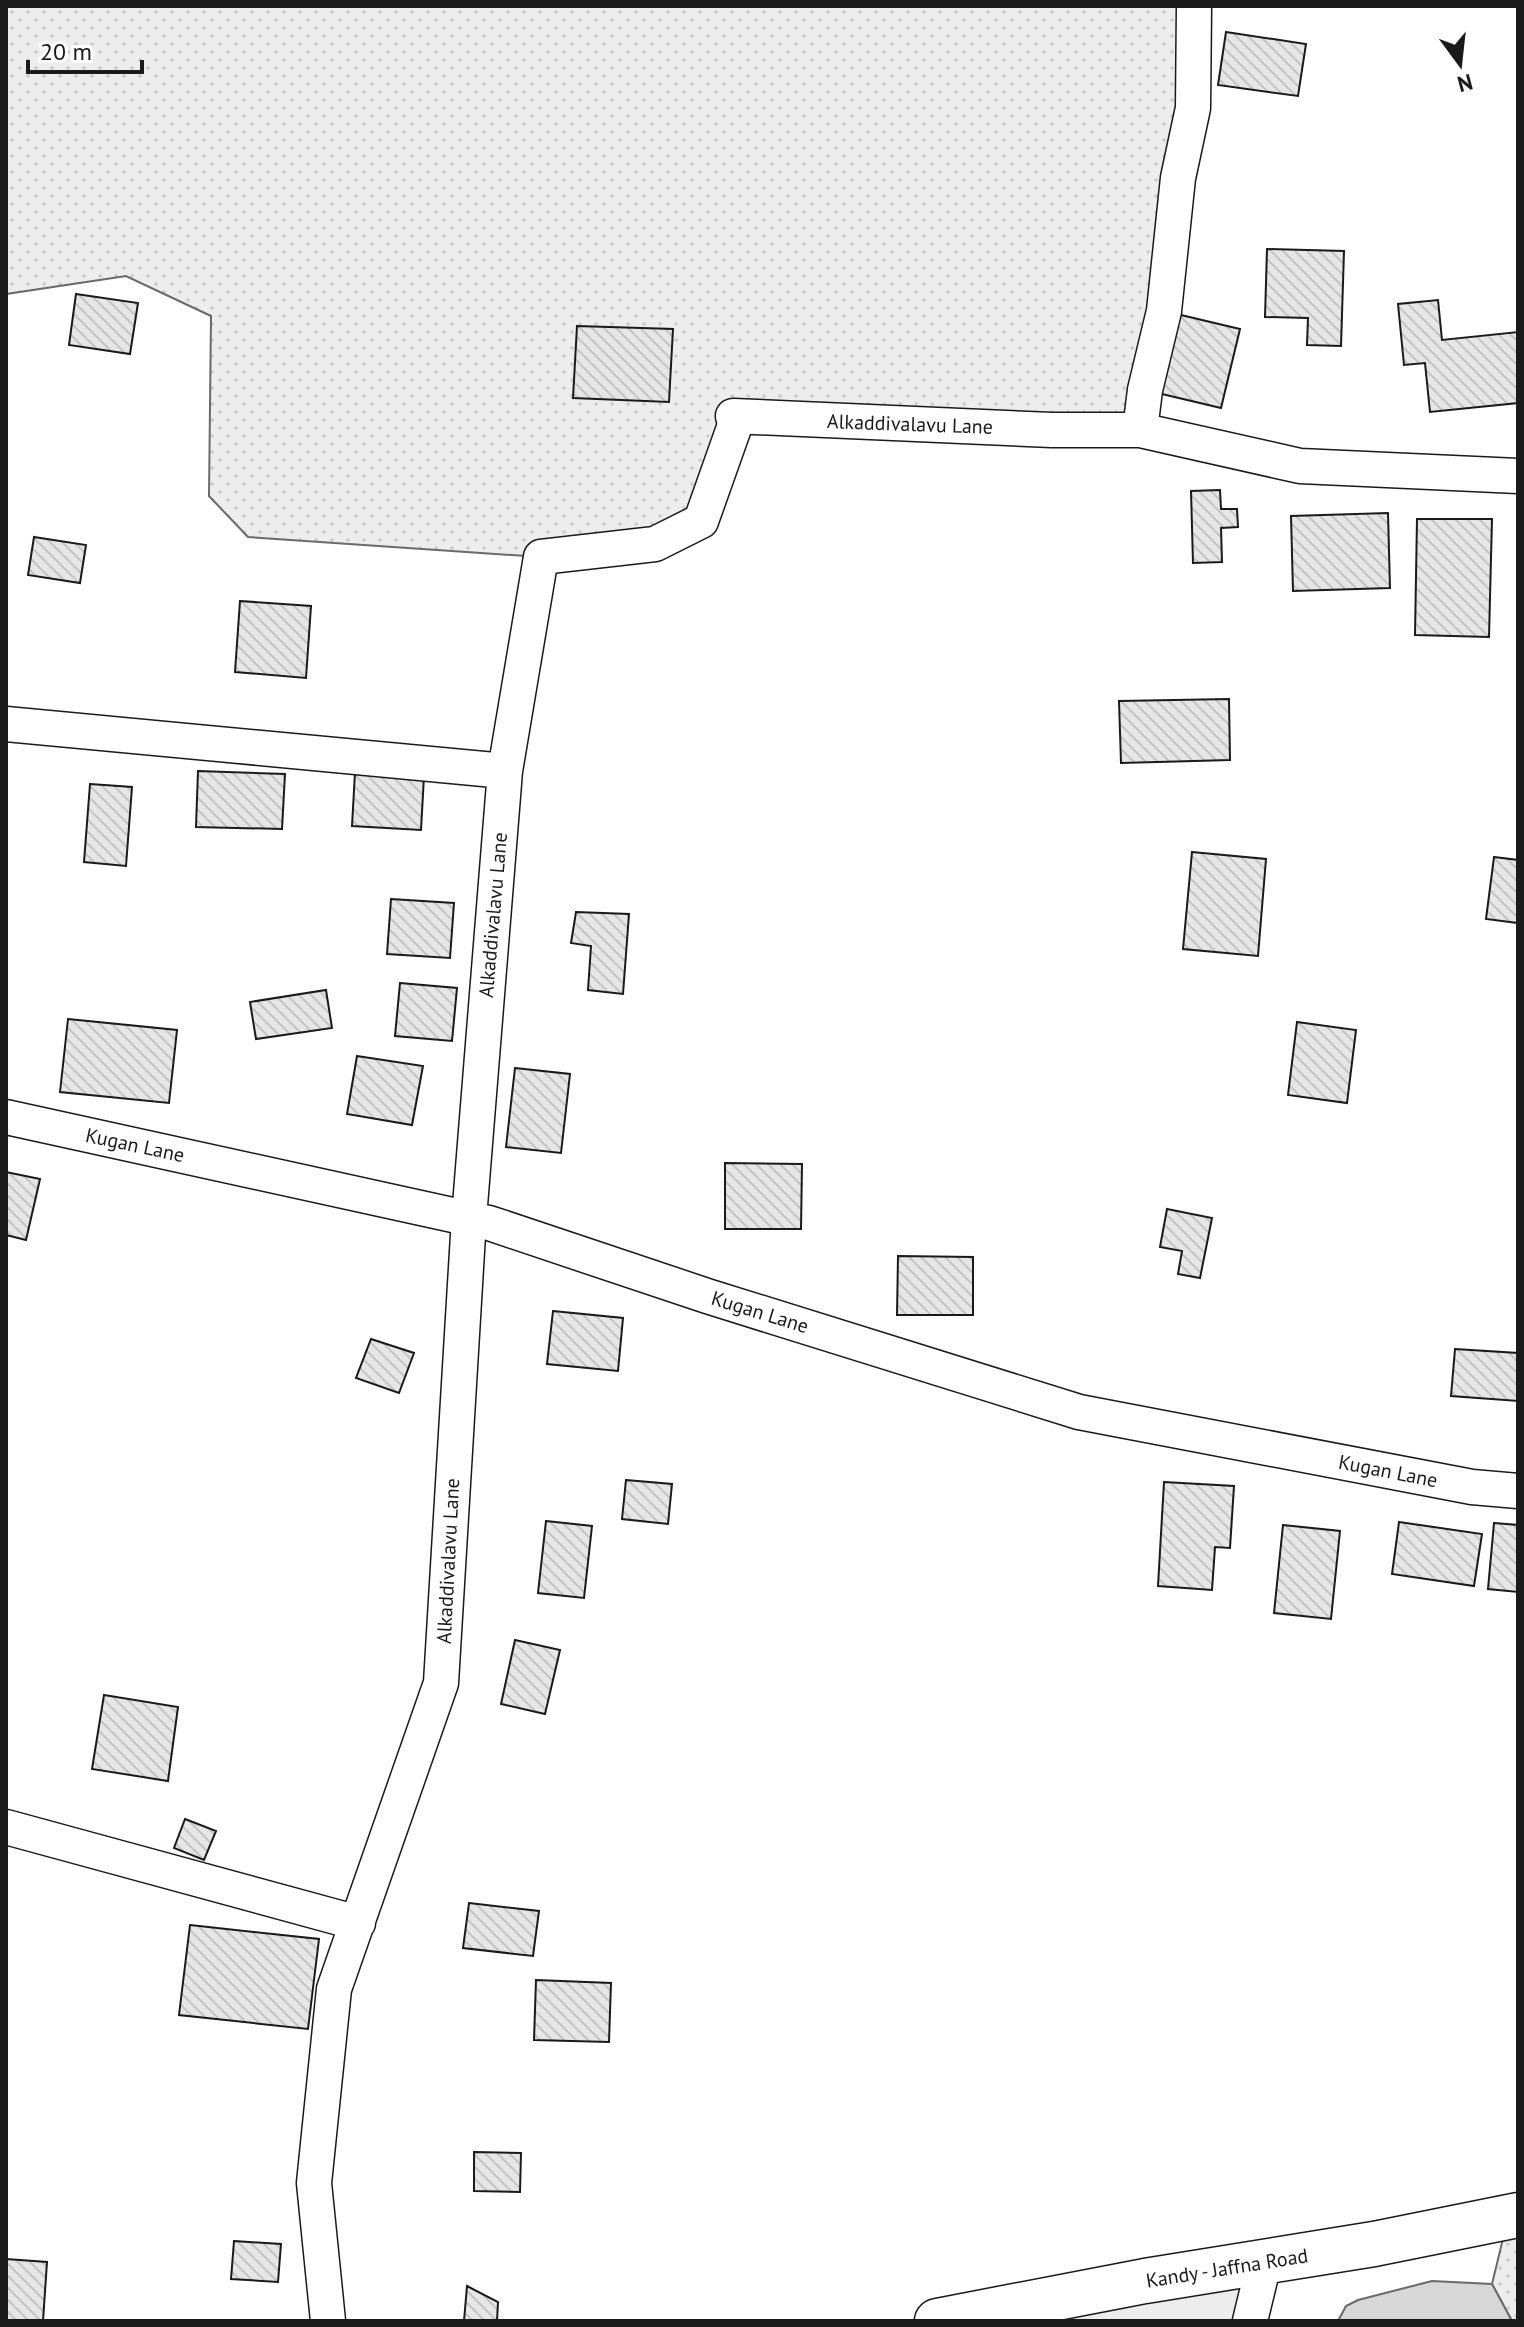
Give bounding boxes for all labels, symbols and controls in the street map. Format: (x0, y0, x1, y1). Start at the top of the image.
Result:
scale bar (28, 24, 142, 74)
north arrow (1420, 24, 1500, 104)
text: 20 m (40, 36, 92, 67)
text: N (1455, 68, 1476, 99)
street label: Alkaddivalavu Lane (827, 408, 993, 440)
street label: Alkaddivalavu Lane (473, 831, 513, 999)
street label: Kugan Lane (83, 1122, 187, 1168)
street label: Kugan Lane (708, 1285, 812, 1339)
street label: Kugan Lane (1336, 1449, 1440, 1493)
street label: Alkaddivalavu Lane (431, 1477, 465, 1645)
street label: Kandy - Jaffna Road (1144, 2242, 1310, 2294)

